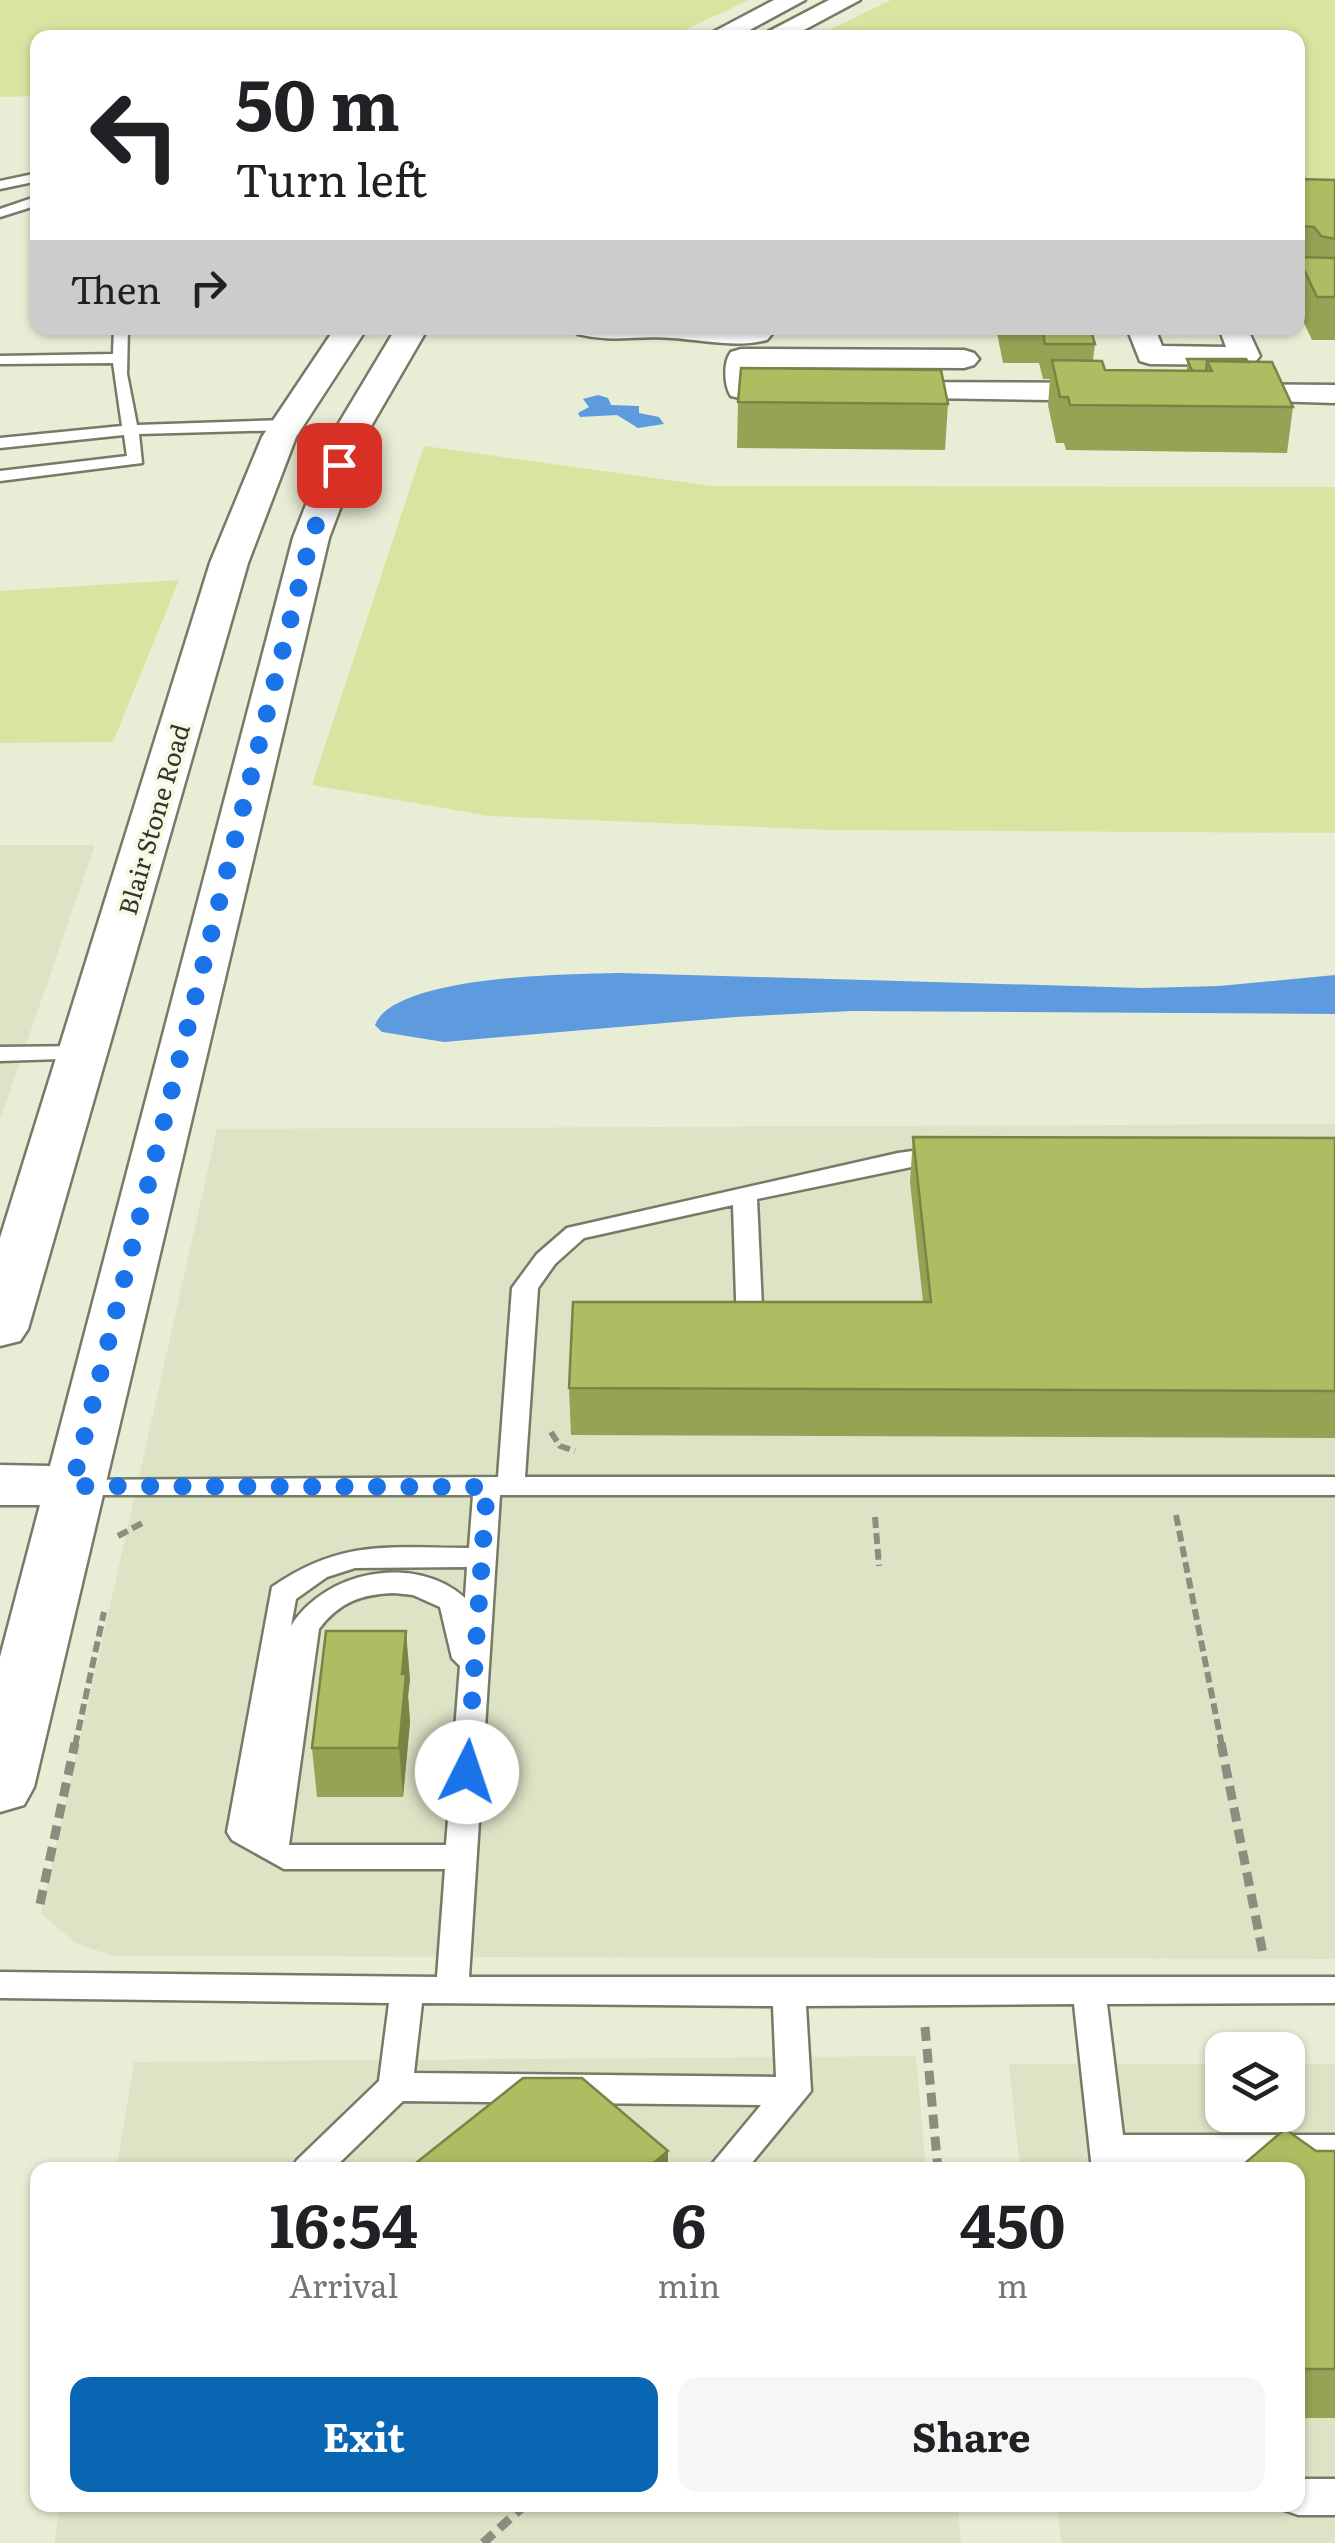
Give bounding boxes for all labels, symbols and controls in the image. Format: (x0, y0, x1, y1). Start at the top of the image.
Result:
text: 50 m (235, 49, 400, 153)
icon: left (70, 70, 200, 200)
text: Turn left (235, 144, 427, 211)
text: Then (70, 259, 161, 316)
icon: right (181, 260, 236, 315)
pin (297, 423, 382, 508)
icon: arrive (312, 438, 367, 493)
street label: Blair Stone Road (108, 719, 198, 919)
position arrow (415, 1720, 519, 1824)
map controls (1205, 2032, 1305, 2132)
button: layers (1205, 2032, 1305, 2132)
text: 16:54 (269, 2177, 418, 2266)
text: 6 (671, 2177, 706, 2266)
text: 450 (960, 2177, 1066, 2266)
text: Arrival (289, 2260, 398, 2308)
text: min (657, 2260, 720, 2308)
text: m (997, 2260, 1028, 2308)
button: Exit (70, 2377, 658, 2492)
button: Share (678, 2377, 1265, 2492)

